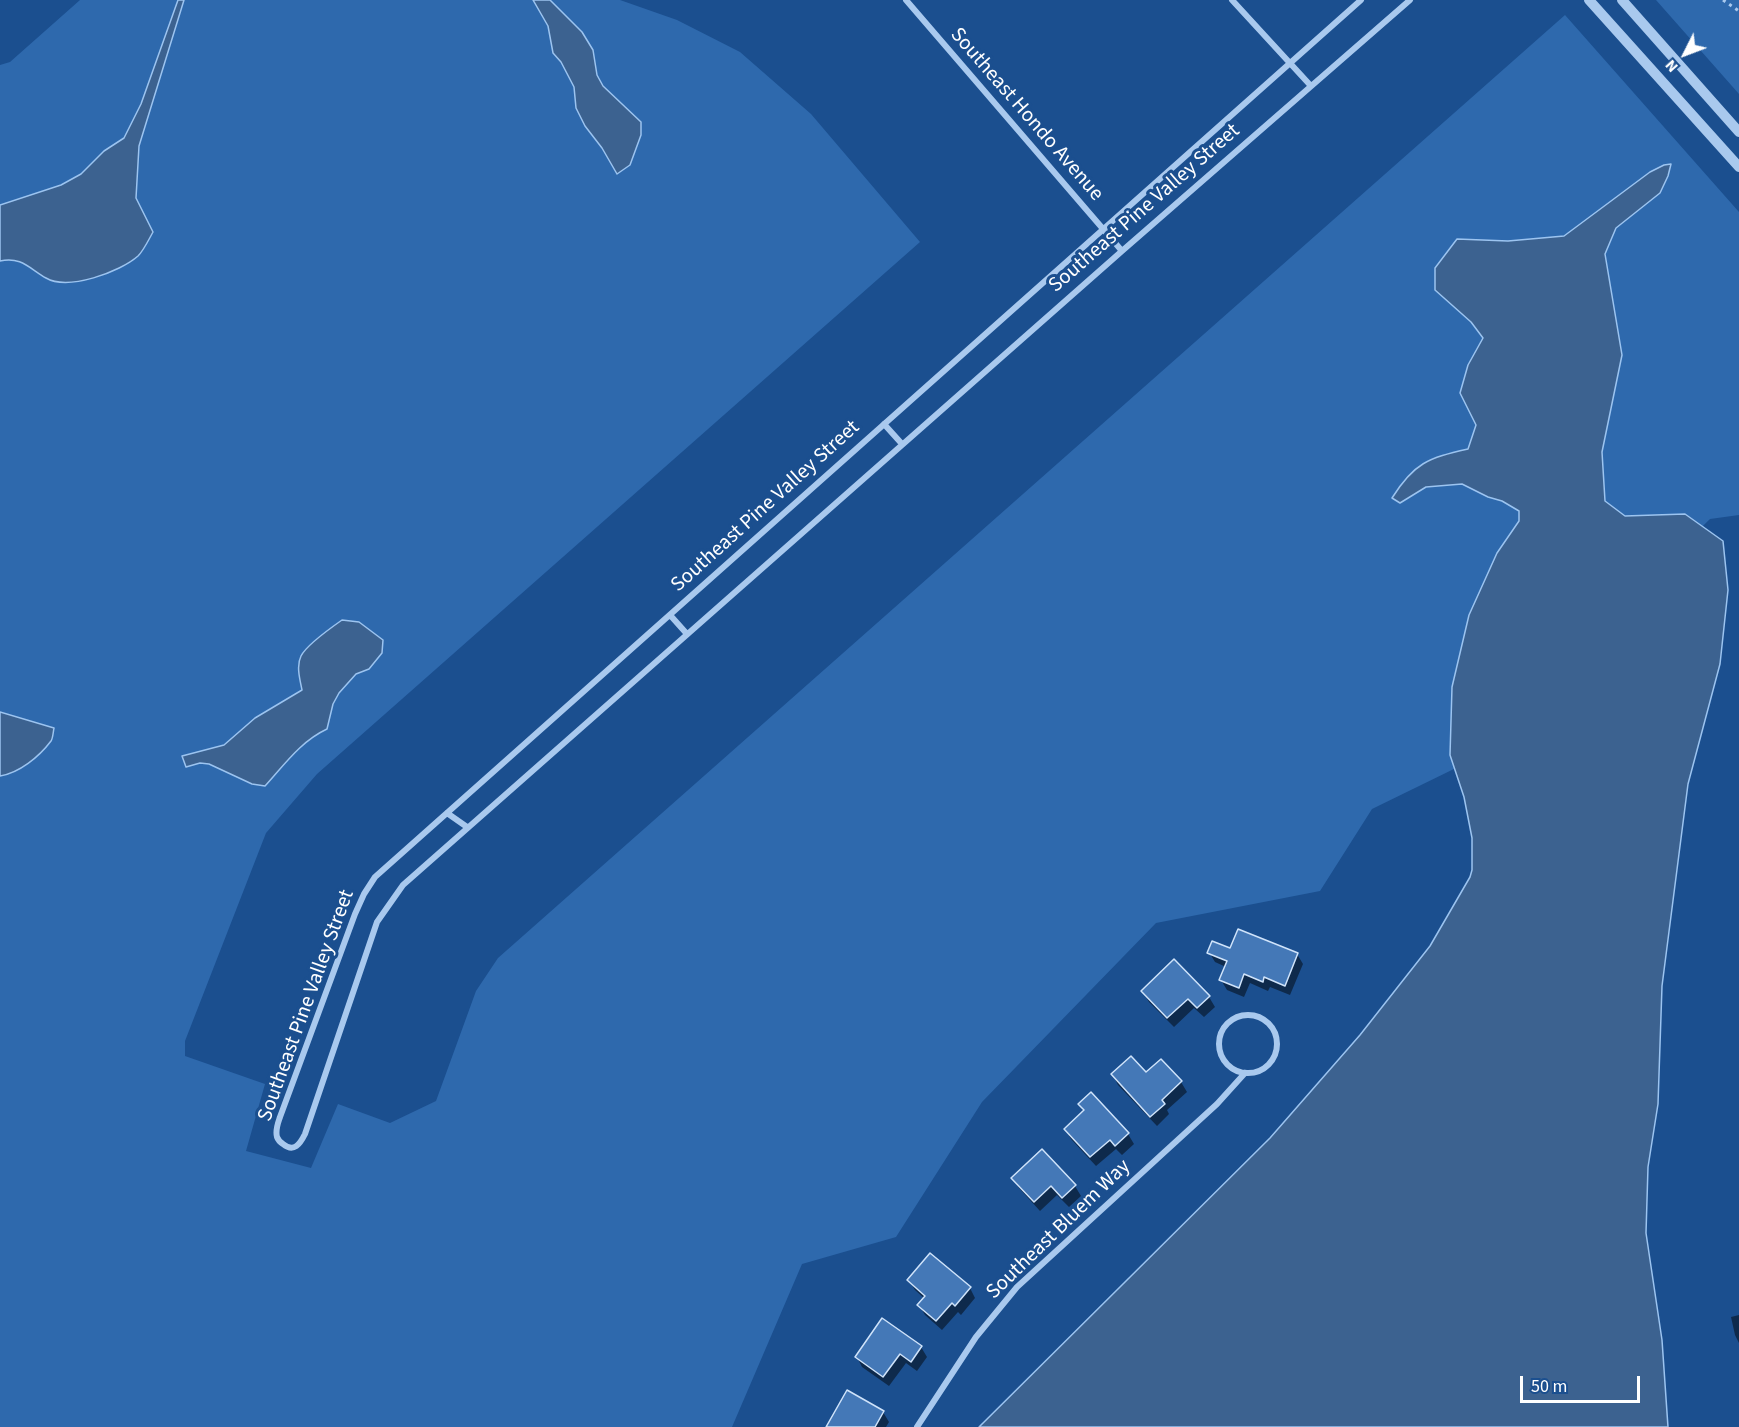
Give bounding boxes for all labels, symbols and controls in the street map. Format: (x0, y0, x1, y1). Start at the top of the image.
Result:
street label: Southeast Hondo Avenue (944, 23, 1108, 207)
north arrow (1655, 24, 1715, 84)
text: N (1660, 55, 1683, 77)
street label: Southeast Pine Valley Street (1044, 119, 1246, 299)
street label: Southeast Pine Valley Street (667, 416, 865, 598)
street label: Southeast Pine Valley Street (253, 887, 361, 1125)
street label: Southeast Bluem Way (982, 1155, 1136, 1305)
scale bar (1523, 1364, 1643, 1402)
text: 50 m (1531, 1374, 1567, 1399)

